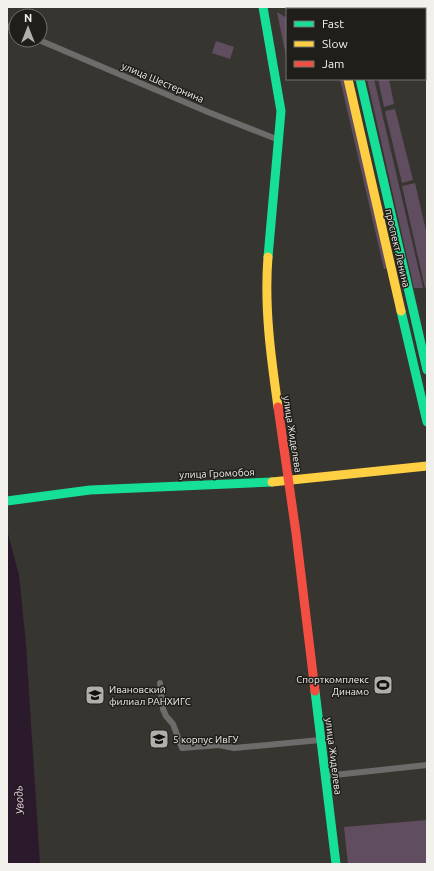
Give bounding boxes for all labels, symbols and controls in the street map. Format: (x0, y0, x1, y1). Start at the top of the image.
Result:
north arrow (8, 8, 48, 48)
legend (286, 8, 426, 80)
text: N (24, 12, 32, 24)
text: Fast (322, 17, 344, 30)
text: Slow (322, 37, 348, 50)
text: Jam (322, 57, 344, 70)
street label: улица Шестернина (120, 60, 206, 105)
street label: проспект Ленина (383, 208, 412, 289)
street label: улица Жиделева (281, 395, 304, 473)
street label: улица Громобоя (179, 467, 255, 480)
place label: Спорткомплекс Динамо (296, 674, 369, 697)
sports icon: Спорткомплекс Динамо (372, 674, 394, 696)
school or university icon: Ивановский филиал РАНХИГС (84, 684, 106, 706)
place label: Ивановский филиал РАНХИГС (109, 684, 191, 707)
street label: улица Жиделева (323, 717, 344, 795)
school or university icon: 5 корпус ИвГУ (148, 728, 170, 750)
place label: 5 корпус ИвГУ (173, 734, 239, 745)
water label: Уводь (12, 785, 26, 816)

